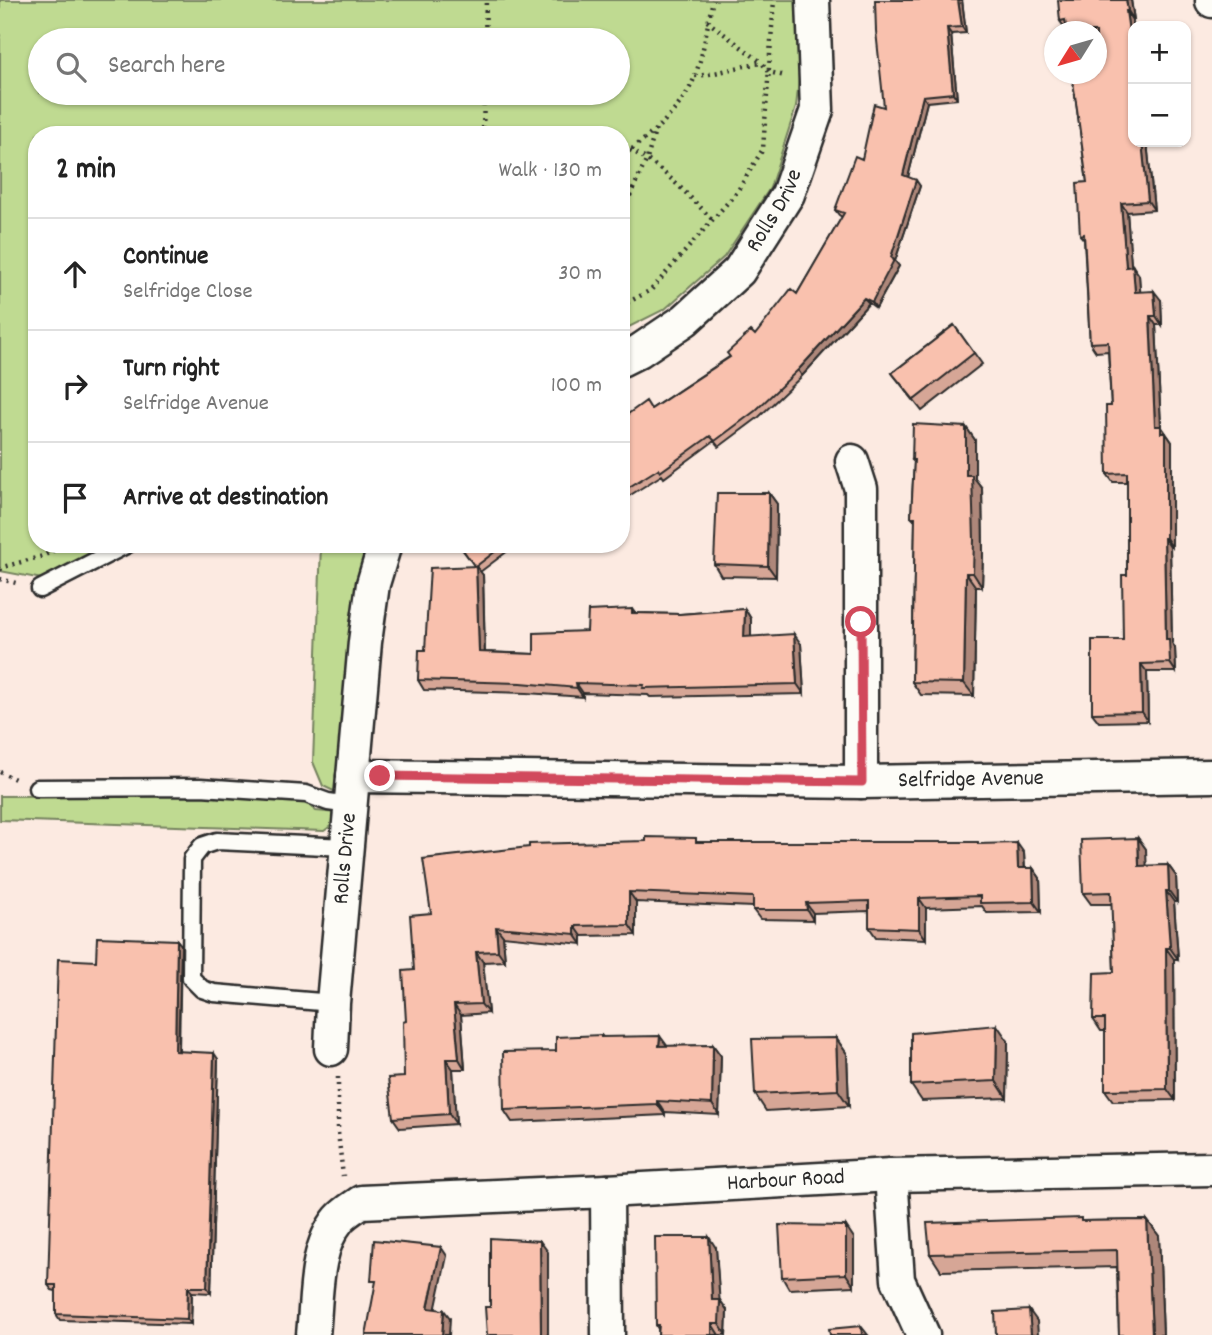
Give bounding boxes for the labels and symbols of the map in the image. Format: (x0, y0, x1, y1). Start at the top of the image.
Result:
north arrow (1044, 21, 1107, 84)
street label: Rolls Drive (738, 165, 812, 259)
route start (845, 606, 876, 637)
route end (364, 760, 395, 791)
street label: Selfridge Avenue (898, 762, 1044, 798)
street label: Rolls Drive (325, 811, 366, 906)
street label: Harbour Road (726, 1161, 846, 1201)

